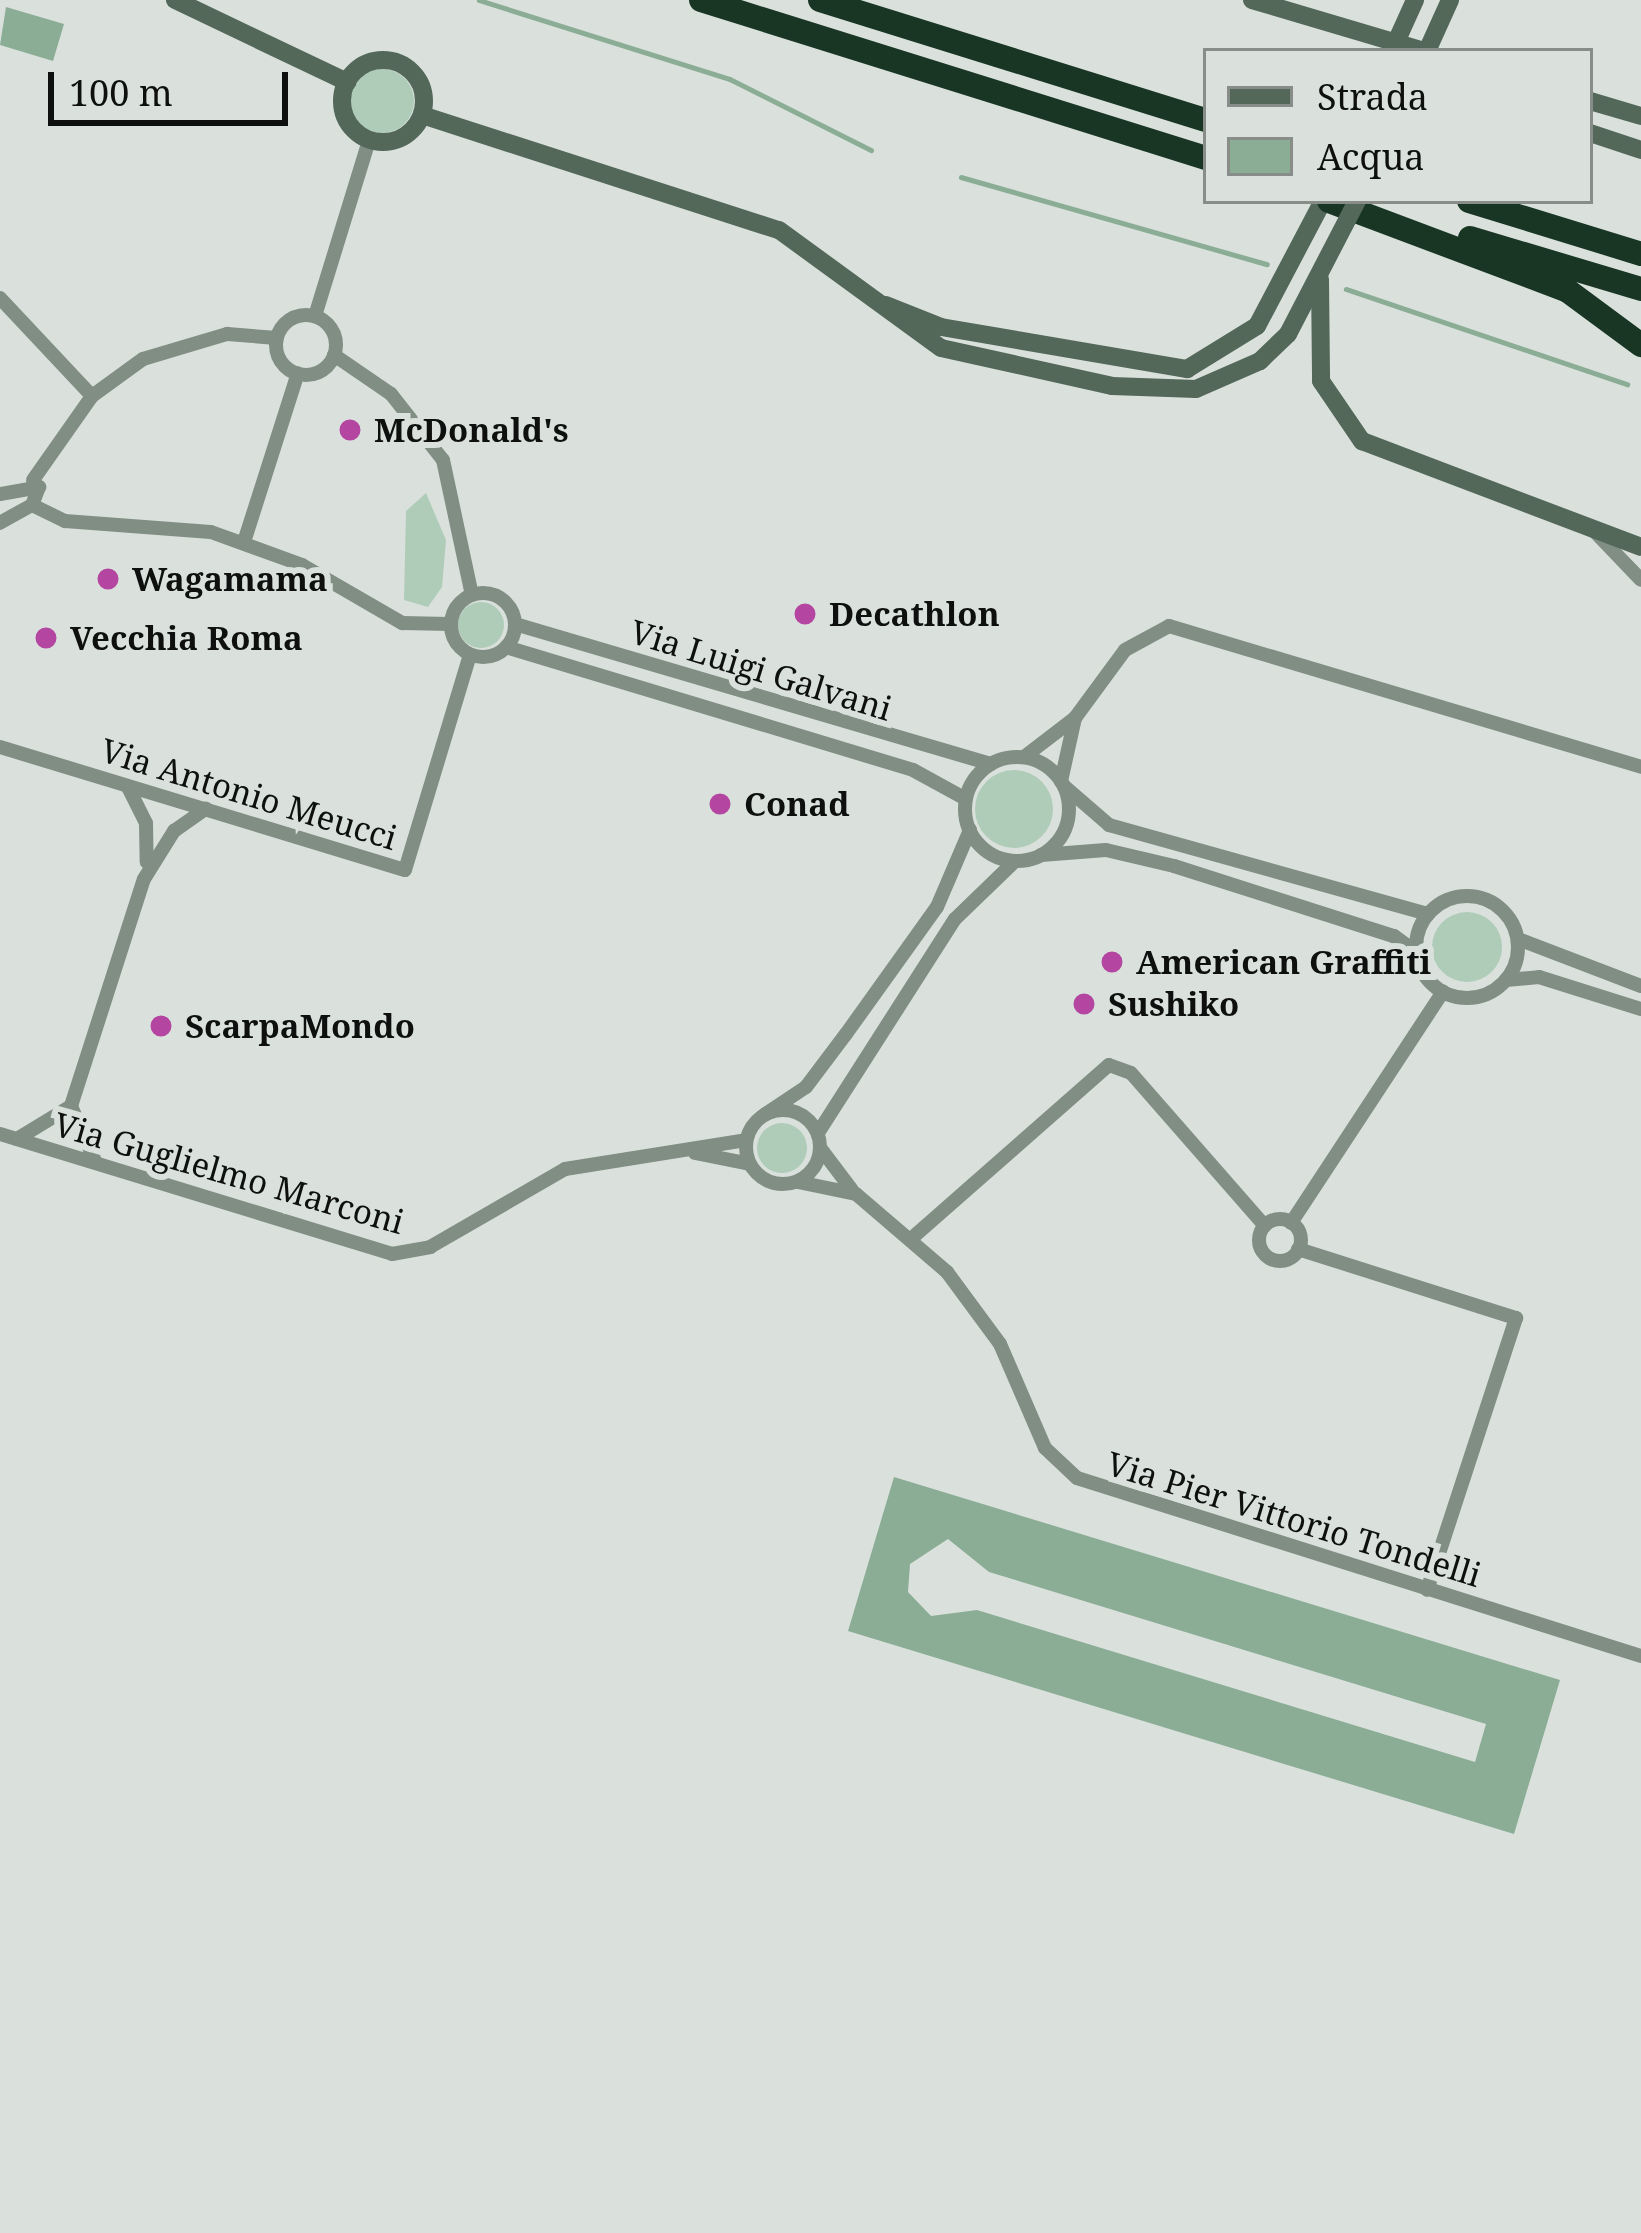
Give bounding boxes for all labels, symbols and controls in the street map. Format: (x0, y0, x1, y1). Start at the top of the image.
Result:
scale bar (54, 48, 294, 122)
legend (1203, 48, 1593, 204)
text: 100 m (69, 68, 173, 117)
text: Strada (1317, 72, 1428, 121)
text: Acqua (1317, 132, 1425, 181)
place label: McDonald's (374, 410, 569, 450)
marker: McDonald's (337, 417, 363, 443)
place label: Wagamama (132, 559, 328, 599)
marker: Wagamama (95, 566, 121, 592)
place label: Decathlon (829, 594, 1000, 634)
marker: Decathlon (792, 601, 818, 627)
street label: Via Luigi Galvani (626, 611, 896, 729)
place label: Vecchia Roma (70, 618, 303, 658)
marker: Vecchia Roma (33, 625, 59, 651)
street label: Via Antonio Meucci (96, 730, 402, 858)
place label: Conad (744, 784, 850, 824)
marker: Conad (707, 791, 733, 817)
place label: American Graffiti (1136, 942, 1431, 982)
marker: American Graffiti (1099, 949, 1125, 975)
place label: Sushiko (1108, 984, 1239, 1024)
marker: Sushiko (1071, 991, 1097, 1017)
place label: ScarpaMondo (185, 1006, 415, 1046)
marker: ScarpaMondo (148, 1013, 174, 1039)
street label: Via Guglielmo Marconi (50, 1104, 408, 1242)
street label: Via Pier Vittorio Tondelli (1102, 1443, 1486, 1595)

